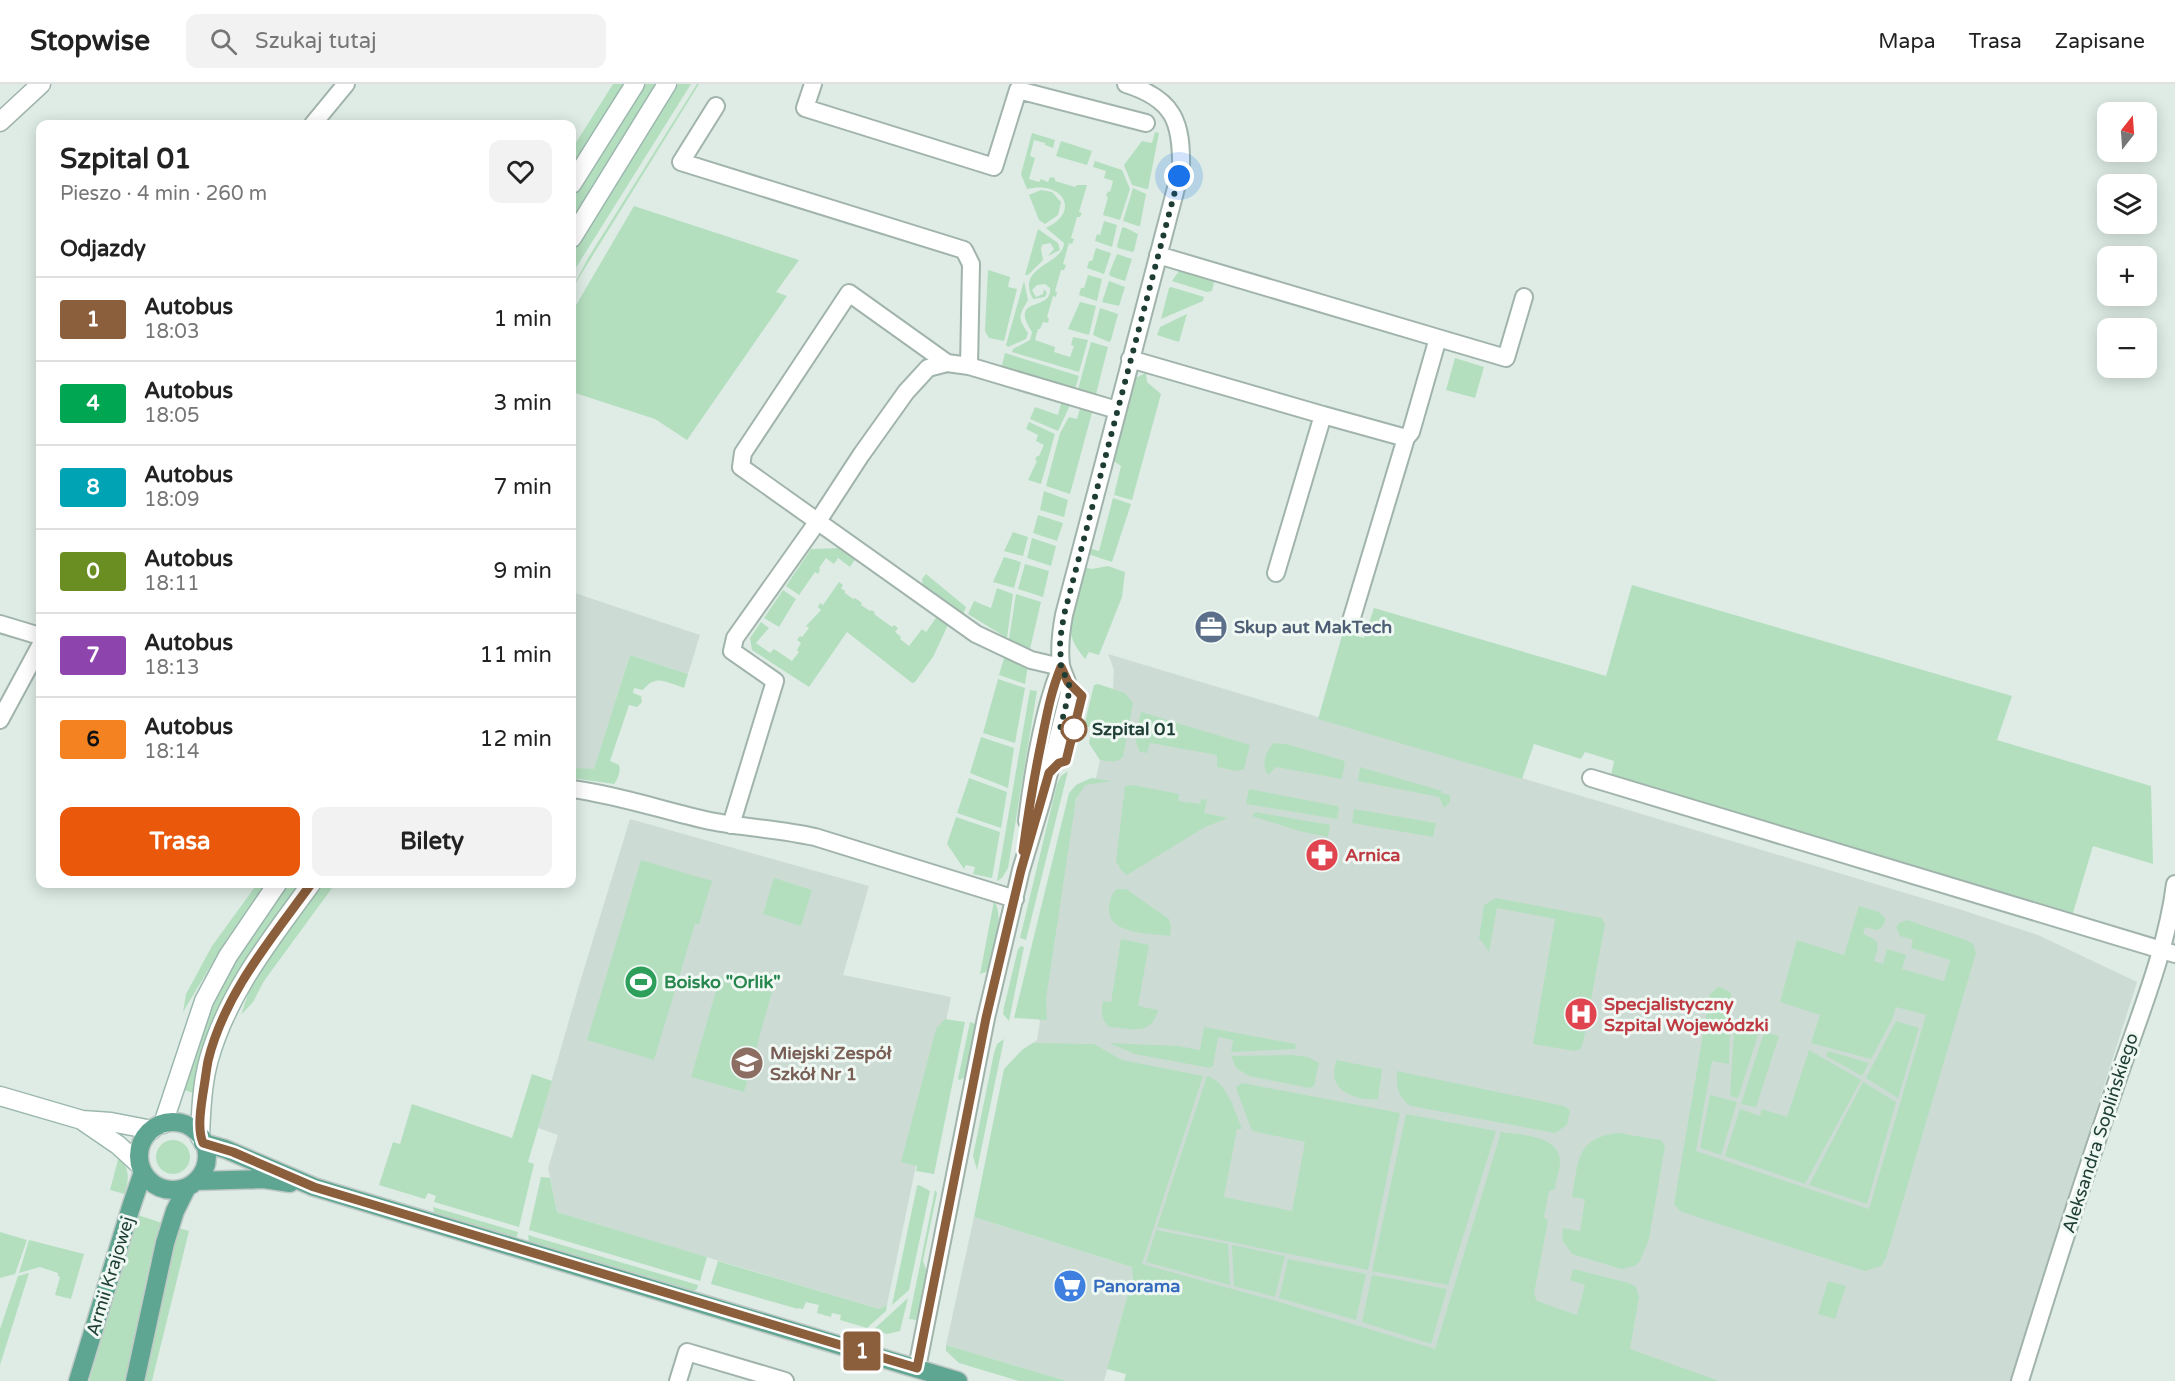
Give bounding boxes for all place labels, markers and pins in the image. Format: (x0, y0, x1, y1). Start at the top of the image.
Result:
office icon: Skup aut MakTech (1193, 609, 1229, 645)
place label: Skup aut MakTech (1234, 616, 1392, 638)
marker: Szpital 01 (1061, 716, 1087, 742)
place label: Szpital 01 (1092, 718, 1177, 740)
pharmacy icon: Arnica (1304, 837, 1340, 873)
place label: Arnica (1345, 844, 1400, 866)
sports icon: Boisko "Orlik" (623, 964, 659, 1000)
place label: Boisko "Orlik" (664, 971, 781, 993)
place label: Specjalistyczny Szpital Wojewódzki (1604, 993, 1769, 1036)
hospital icon: Specjalistyczny Szpital Wojewódzki (1563, 996, 1599, 1032)
place label: Miejski Zespół Szkół Nr 1 (770, 1042, 892, 1085)
school or university icon: Miejski Zespół Szkół Nr 1 (729, 1045, 765, 1081)
supermarket icon: Panorama (1052, 1268, 1088, 1304)
place label: Panorama (1093, 1275, 1180, 1297)

